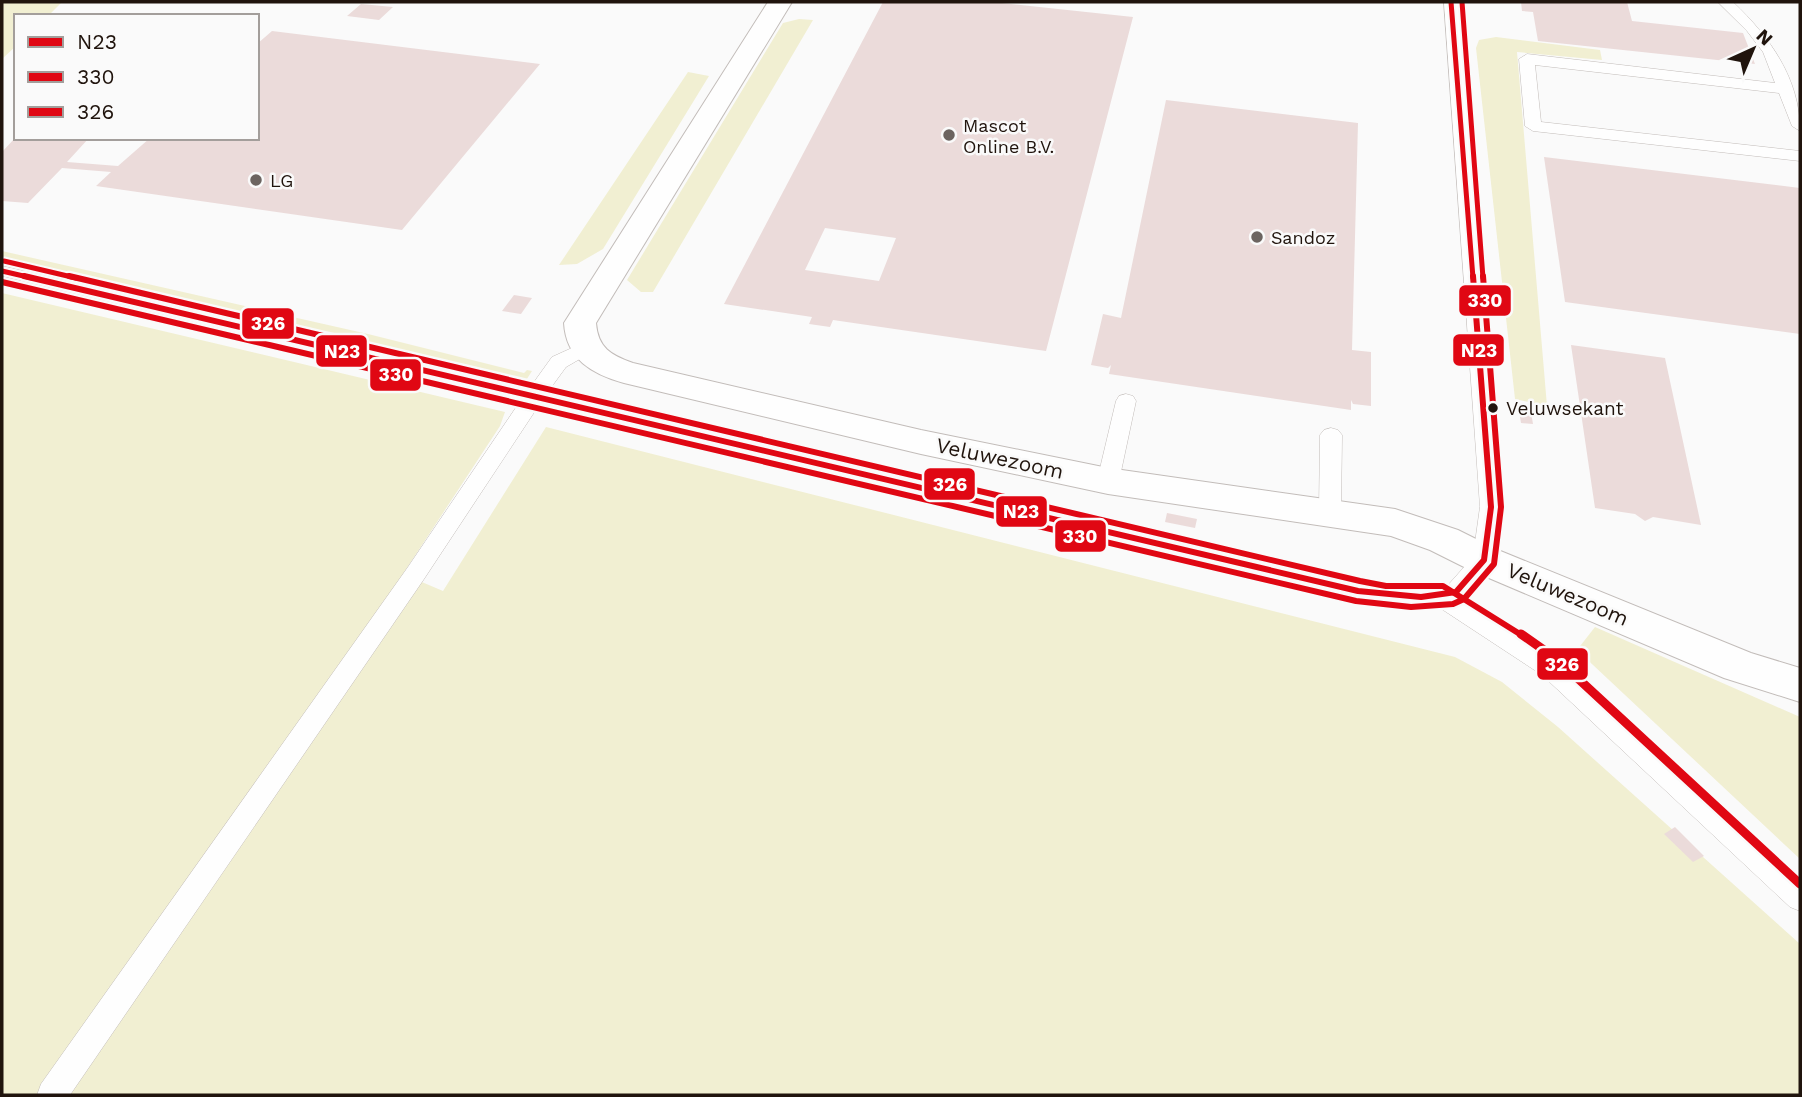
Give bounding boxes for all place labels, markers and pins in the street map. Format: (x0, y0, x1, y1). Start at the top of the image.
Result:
place label: Mascot Online B.V. (963, 115, 1054, 157)
marker: Mascot Online B.V. (941, 127, 957, 143)
place label: LG (270, 170, 293, 191)
marker: LG (248, 172, 264, 188)
place label: Sandoz (1271, 227, 1335, 248)
marker: Sandoz (1249, 229, 1265, 245)
place label: Veluwsekant (1506, 397, 1624, 420)
marker: Veluwsekant (1486, 401, 1500, 415)

